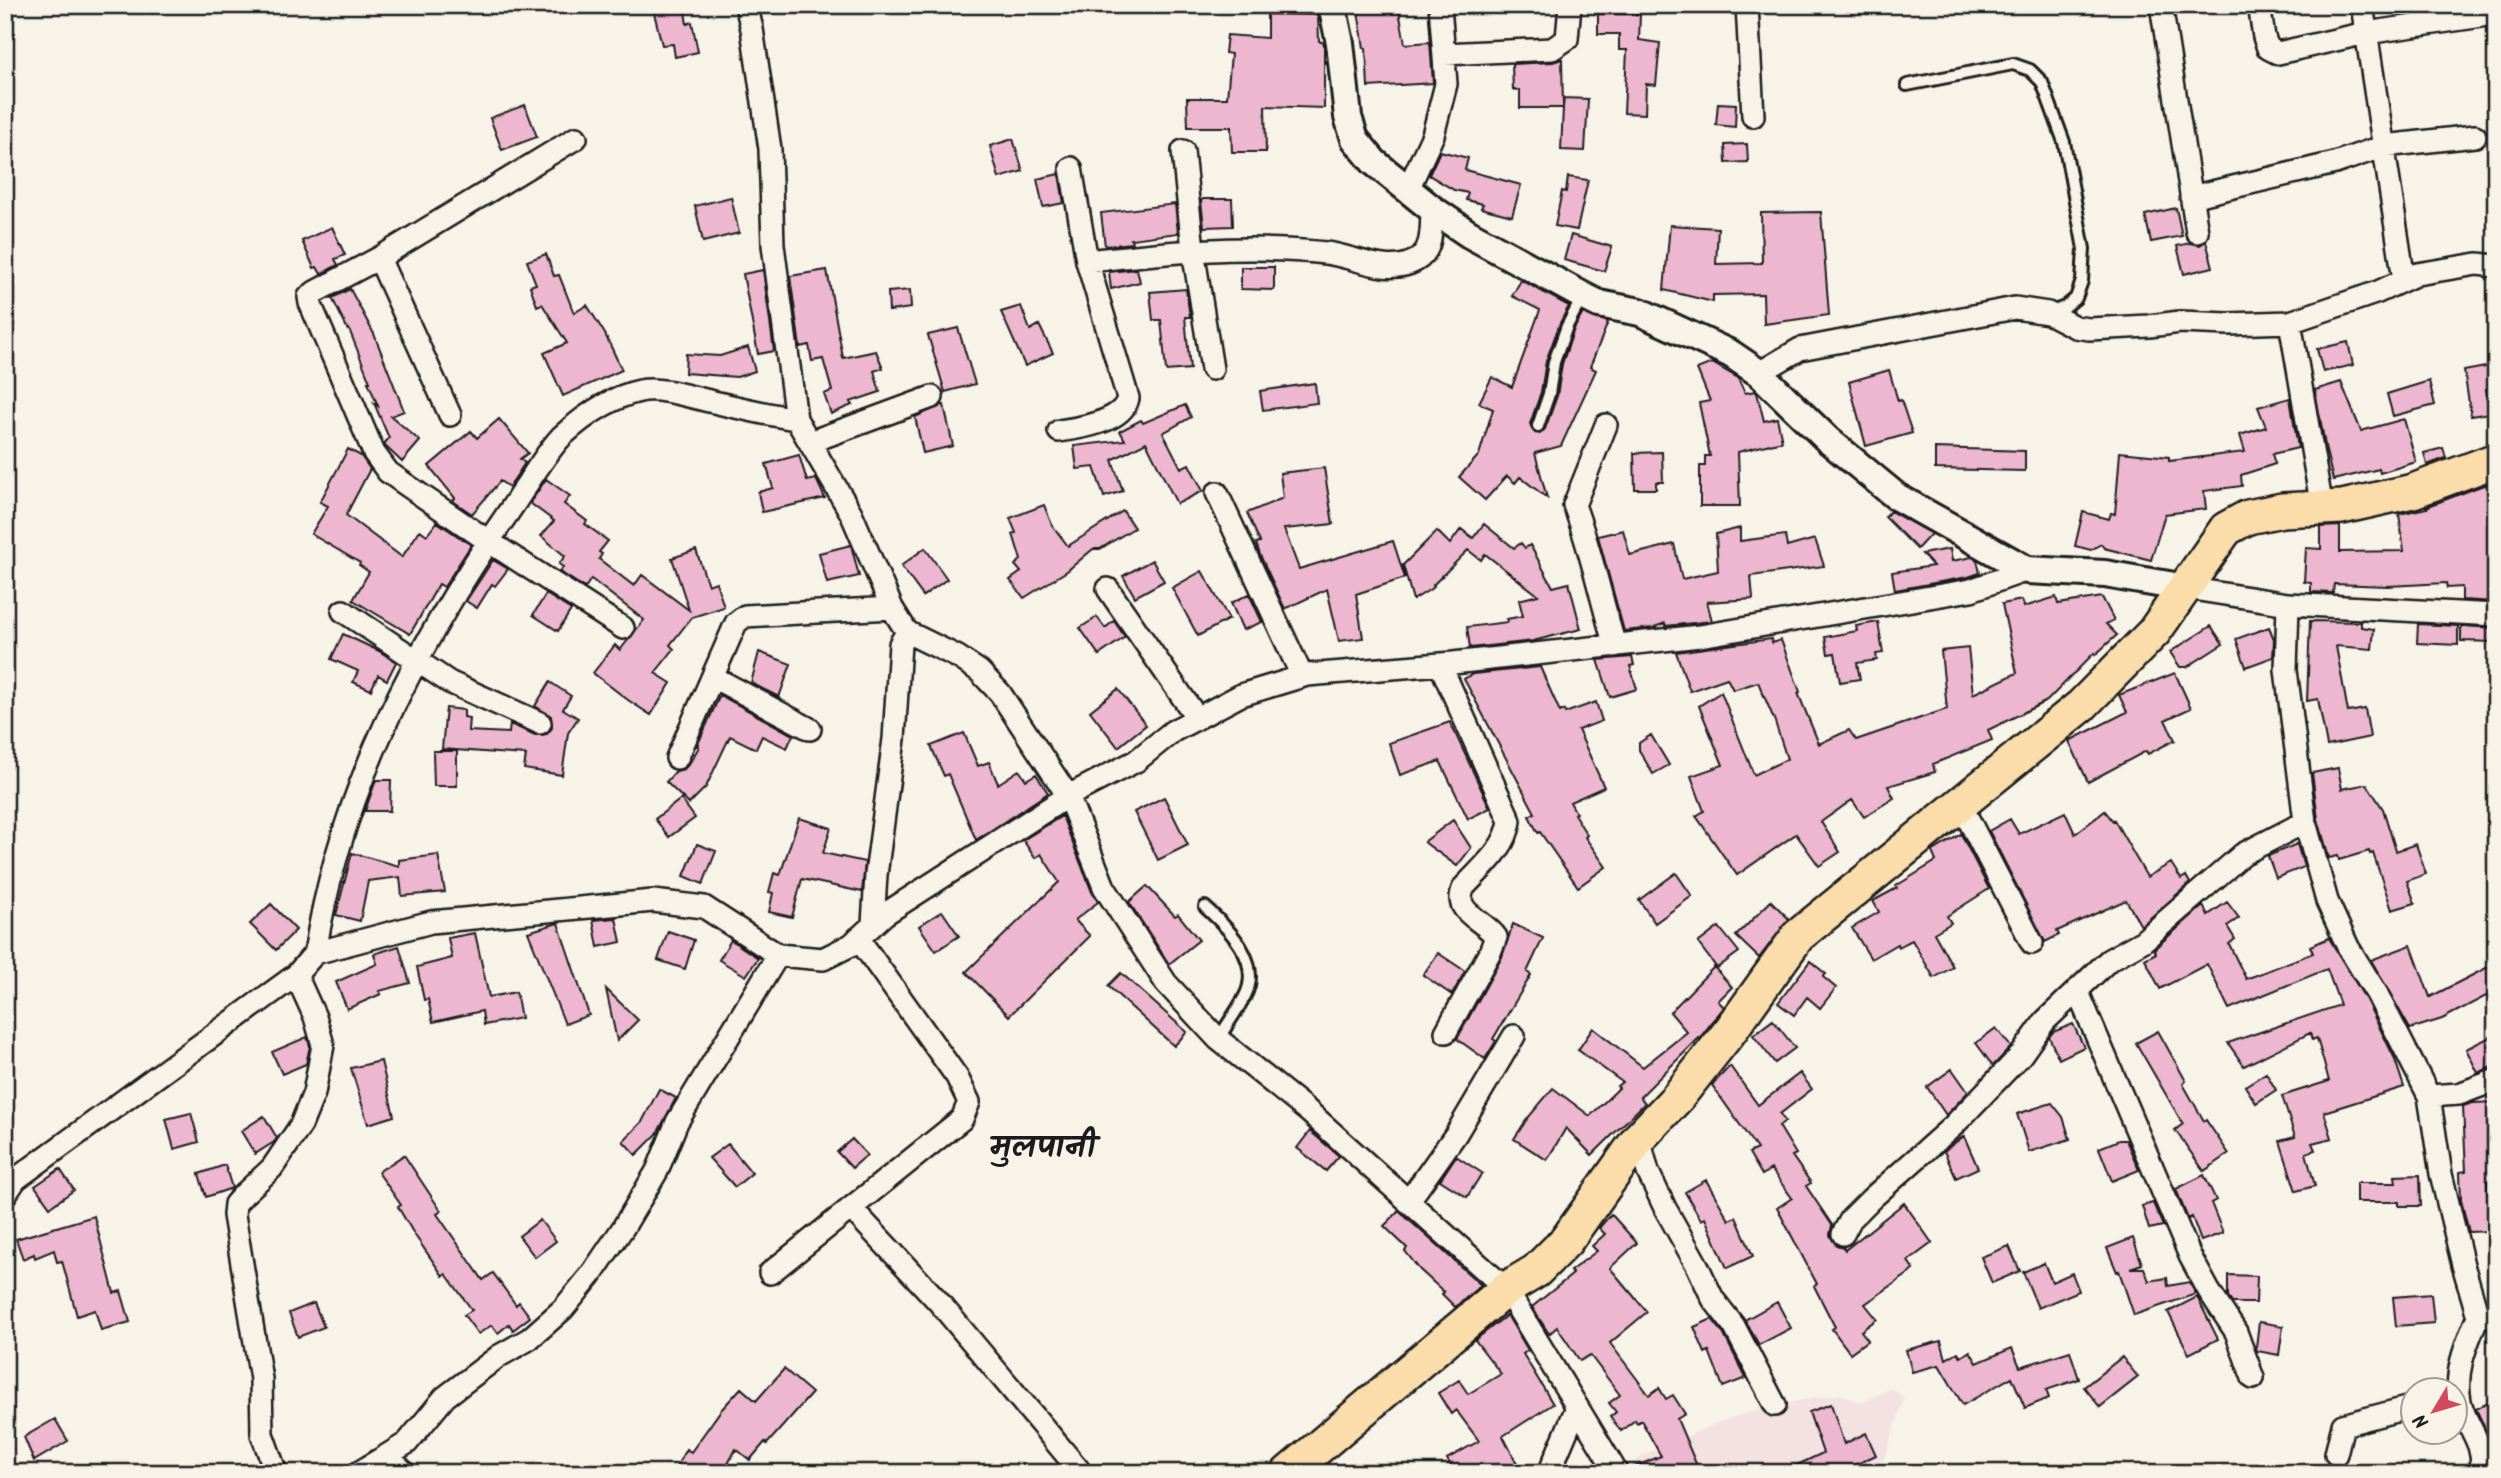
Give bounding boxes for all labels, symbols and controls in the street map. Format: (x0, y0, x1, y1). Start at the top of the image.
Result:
district label: मुलपानी (989, 1123, 1102, 1174)
north arrow (2400, 1376, 2470, 1446)
text: N (2407, 1406, 2438, 1434)

